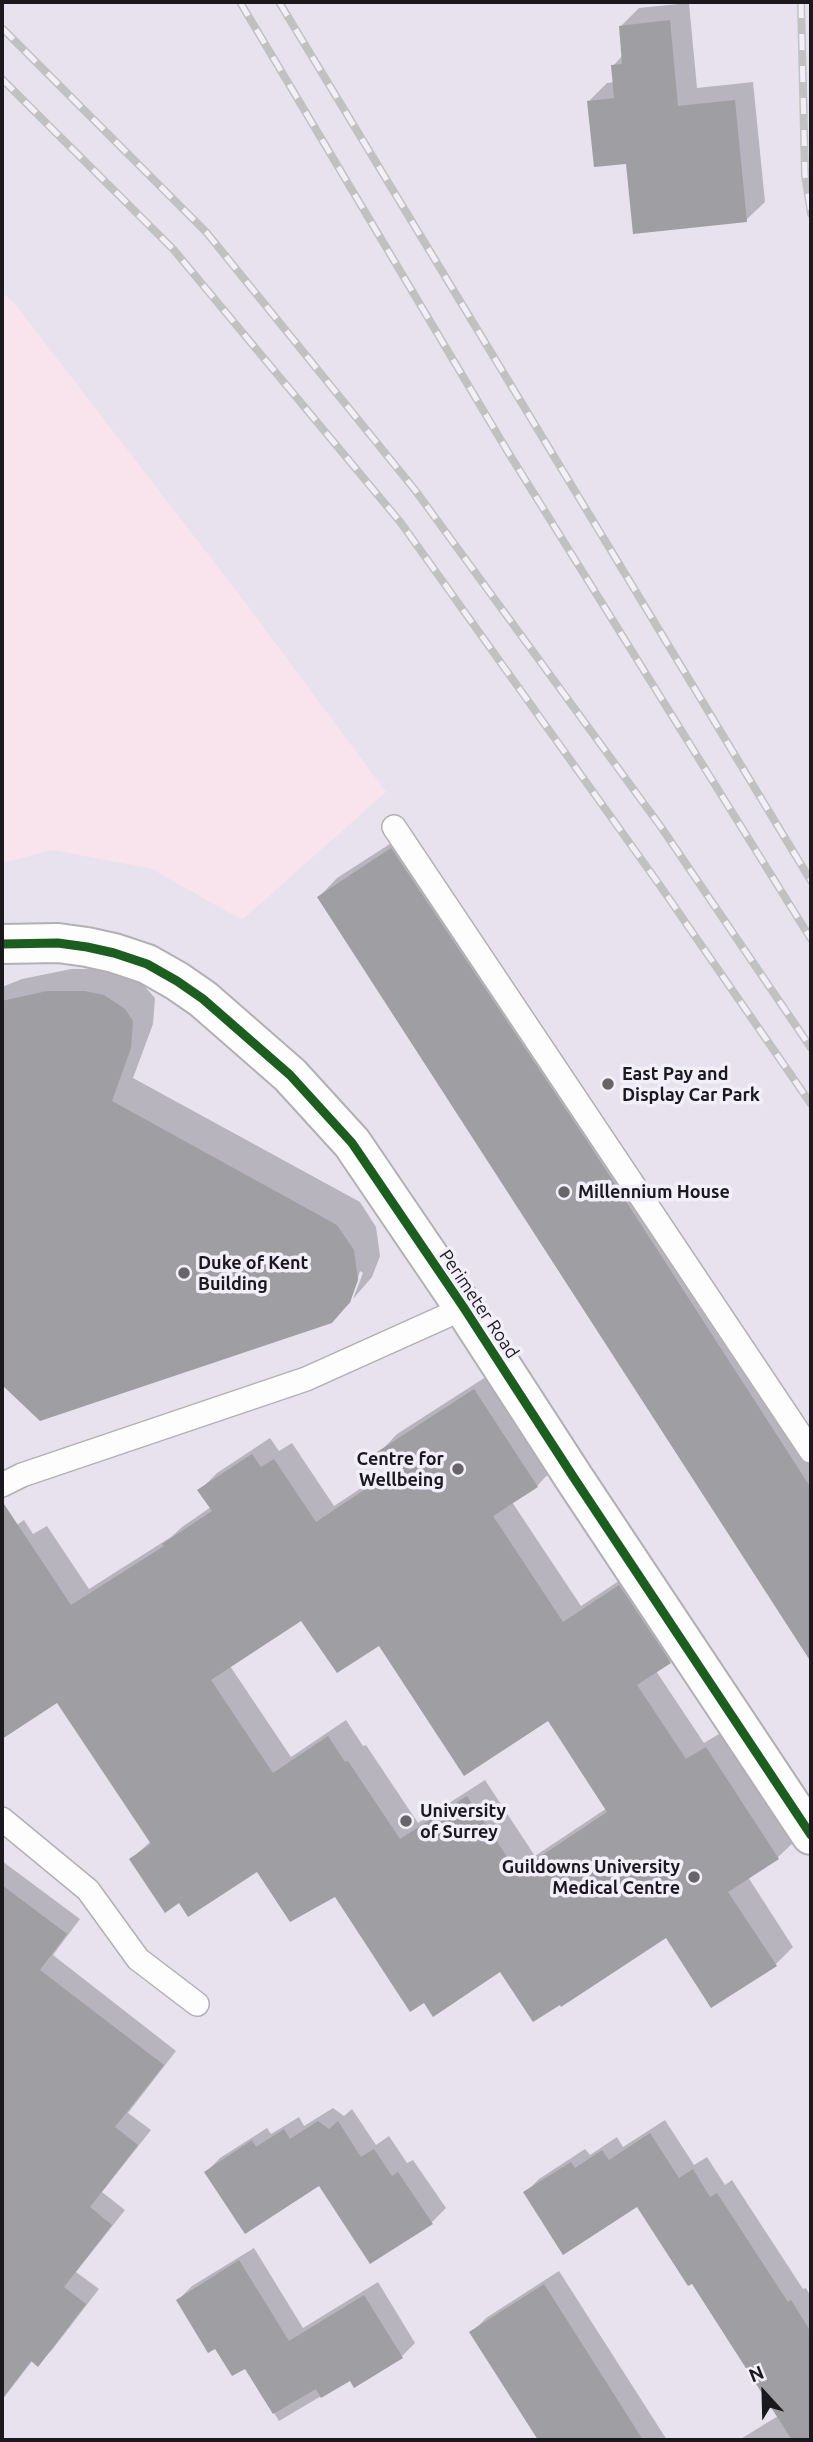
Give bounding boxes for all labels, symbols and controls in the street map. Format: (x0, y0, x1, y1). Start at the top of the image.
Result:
place label: East Pay and Display Car Park (622, 1063, 760, 1106)
marker: East Pay and Display Car Park (600, 1076, 616, 1092)
place label: Millennium House (578, 1181, 730, 1203)
marker: Millennium House (556, 1184, 572, 1200)
street label: Perimeter Road (435, 1246, 523, 1362)
place label: Duke of Kent Building (198, 1252, 308, 1294)
marker: Duke of Kent Building (176, 1265, 192, 1281)
place label: Centre for Wellbeing (357, 1448, 444, 1490)
marker: Centre for Wellbeing (450, 1461, 466, 1477)
place label: University of Surrey (420, 1800, 506, 1842)
marker: University of Surrey (398, 1813, 414, 1829)
place label: Guildowns University Medical Centre (502, 1856, 680, 1898)
marker: Guildowns University Medical Centre (686, 1869, 702, 1885)
north arrow (729, 2358, 799, 2428)
text: N (745, 2361, 767, 2386)

